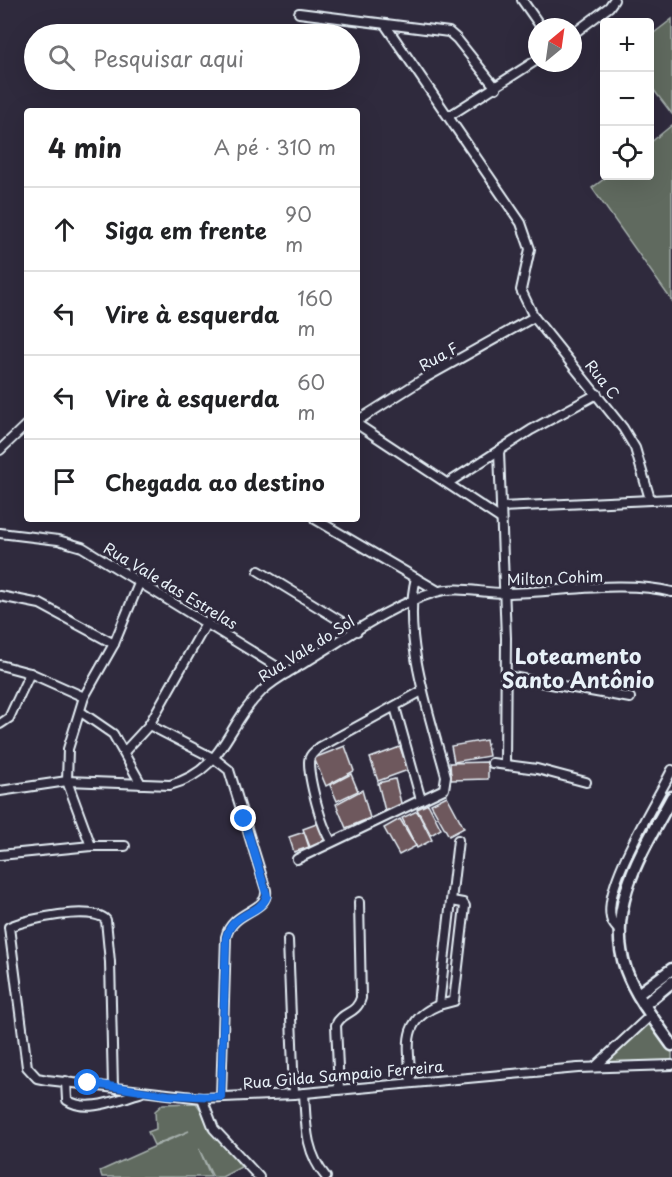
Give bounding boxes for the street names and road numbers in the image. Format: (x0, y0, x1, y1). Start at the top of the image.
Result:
street label: Rua F (414, 336, 462, 376)
street label: Rua C (580, 354, 626, 404)
street label: Rua Vale das Estrelas (100, 536, 243, 634)
street label: Milton Cohim (506, 564, 604, 590)
street label: Rua Vale do Sol (253, 609, 359, 687)
street label: Rua Gilda Sampaio Ferreira (242, 1054, 445, 1094)

